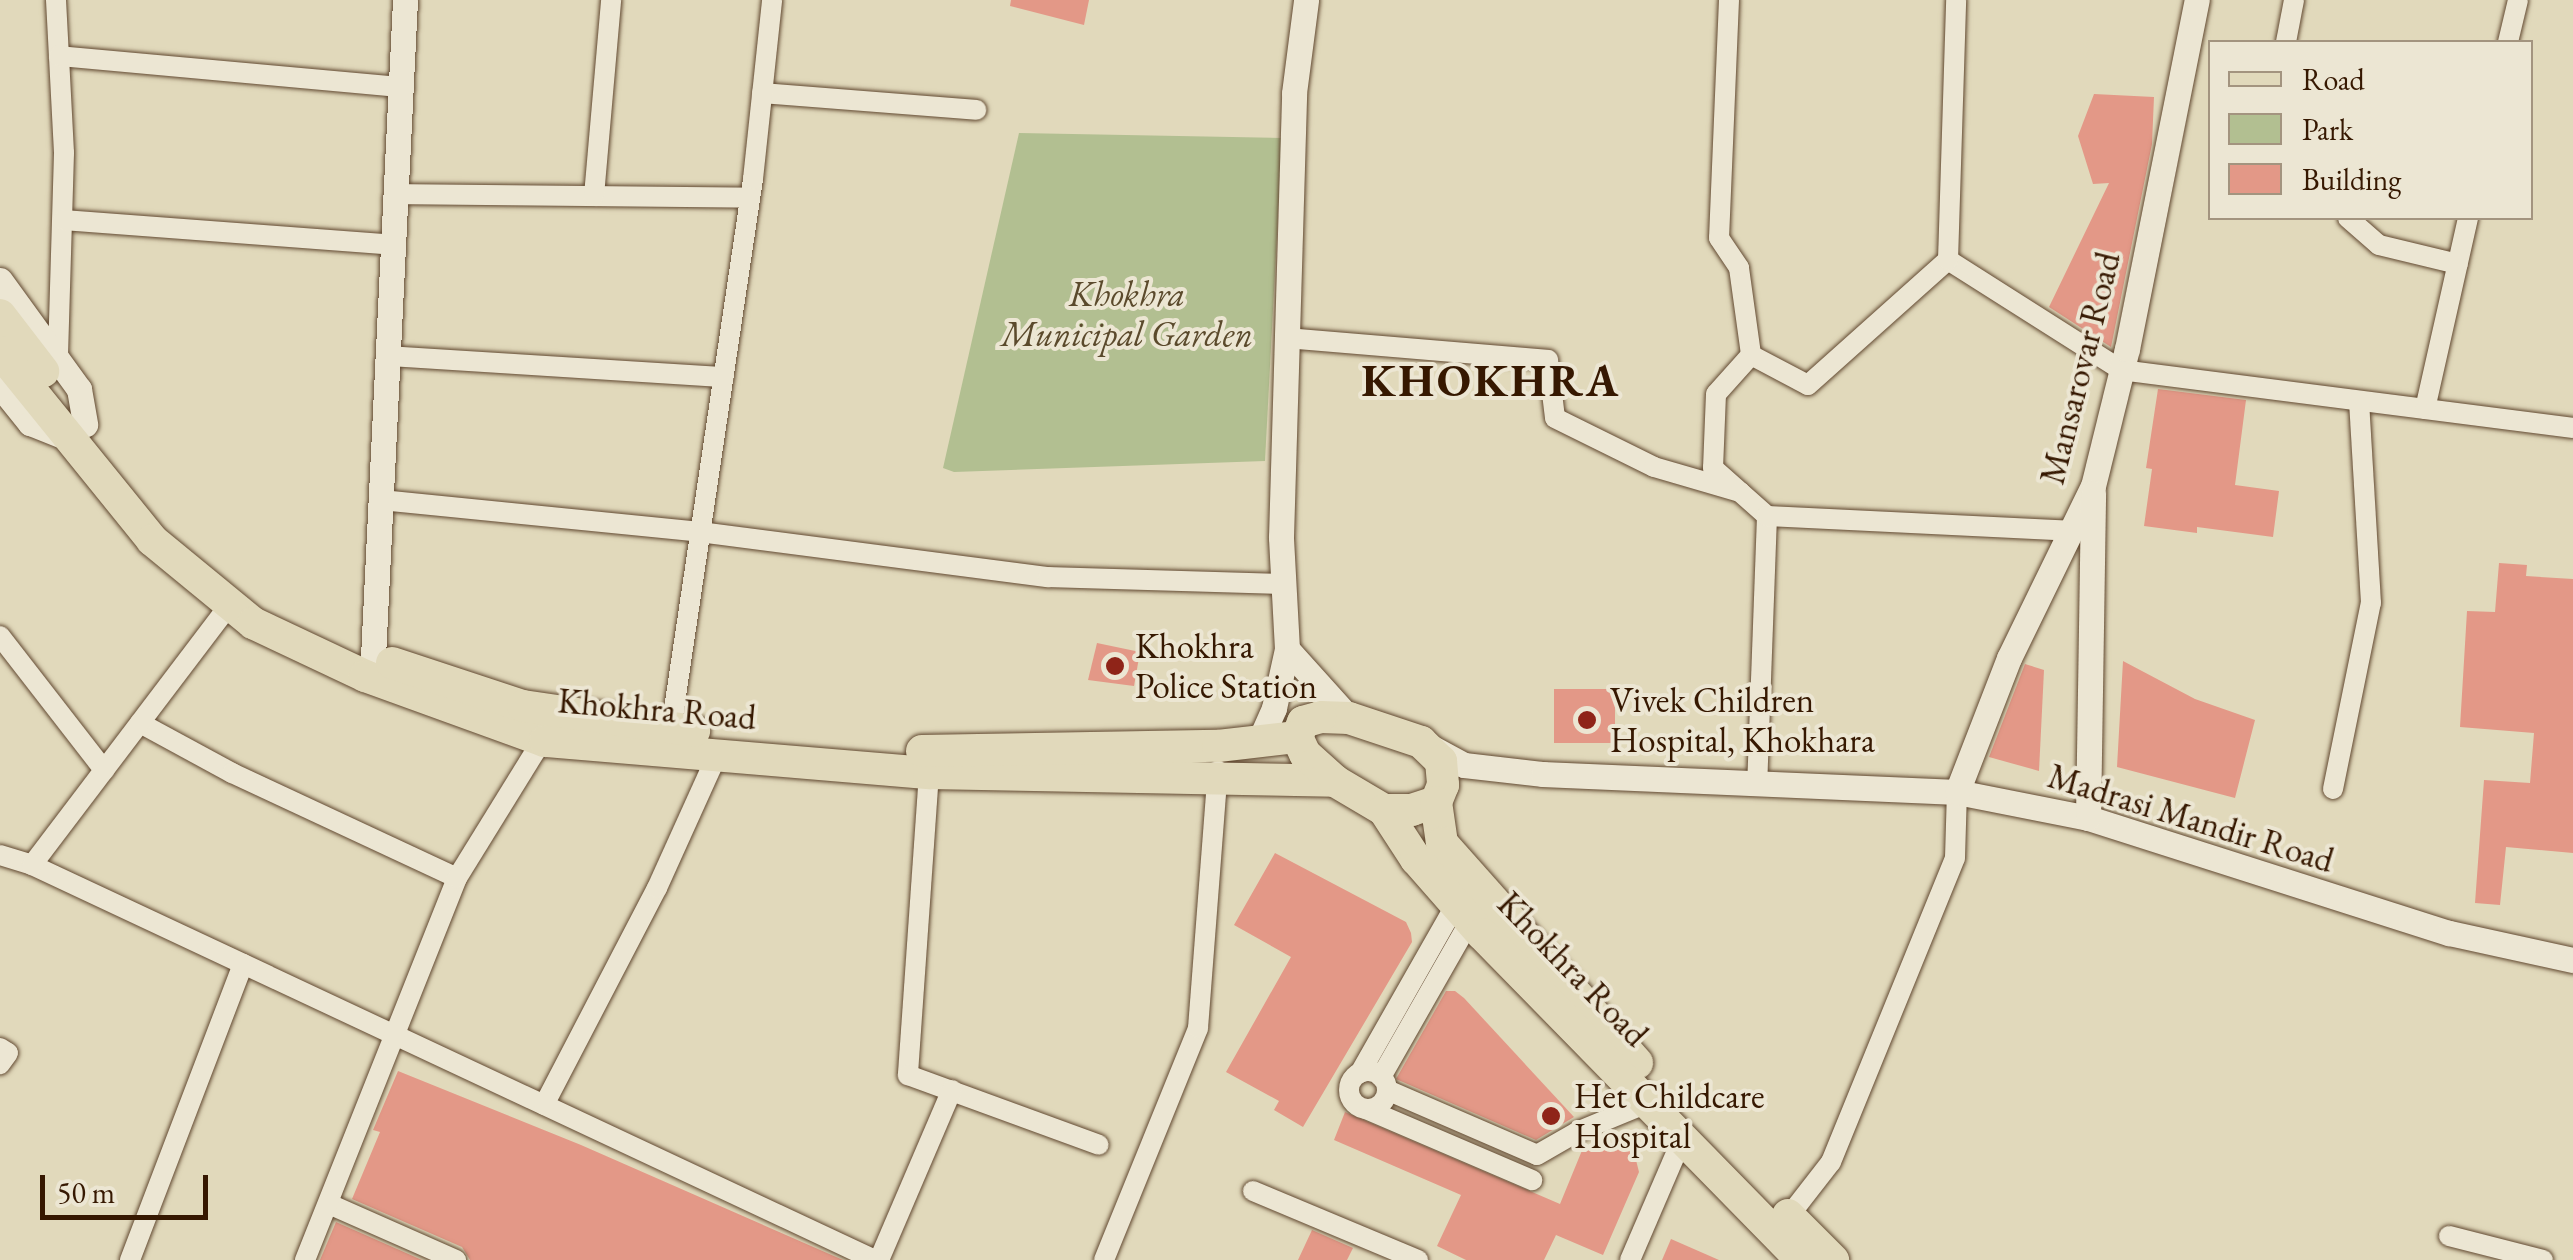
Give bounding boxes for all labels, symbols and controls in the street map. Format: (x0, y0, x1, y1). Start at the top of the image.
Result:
legend (2208, 40, 2533, 220)
text: Road (2302, 60, 2365, 99)
text: Park (2302, 110, 2353, 149)
text: Building (2302, 160, 2401, 199)
street label: Mansarovar Road (2031, 248, 2129, 488)
park label: Khokhra Municipal Garden (1001, 273, 1253, 355)
district label: KHOKHRA (1361, 354, 1621, 408)
place label: Khokhra Police Station (1135, 625, 1317, 707)
marker: Khokhra Police Station (1104, 655, 1126, 677)
street label: Khokhra Road (556, 679, 758, 739)
place label: Vivek Children Hospital, Khokhara (1610, 679, 1875, 761)
marker: Vivek Children Hospital, Khokhara (1574, 707, 1600, 733)
street label: Madrasi Mandir Road (2043, 755, 2339, 881)
street label: Khokhra Road (1489, 883, 1657, 1055)
place label: Het Childcare Hospital (1574, 1075, 1765, 1157)
marker: Het Childcare Hospital (1538, 1103, 1564, 1129)
scale bar (45, 1155, 212, 1217)
text: 50 m (57, 1173, 115, 1212)

